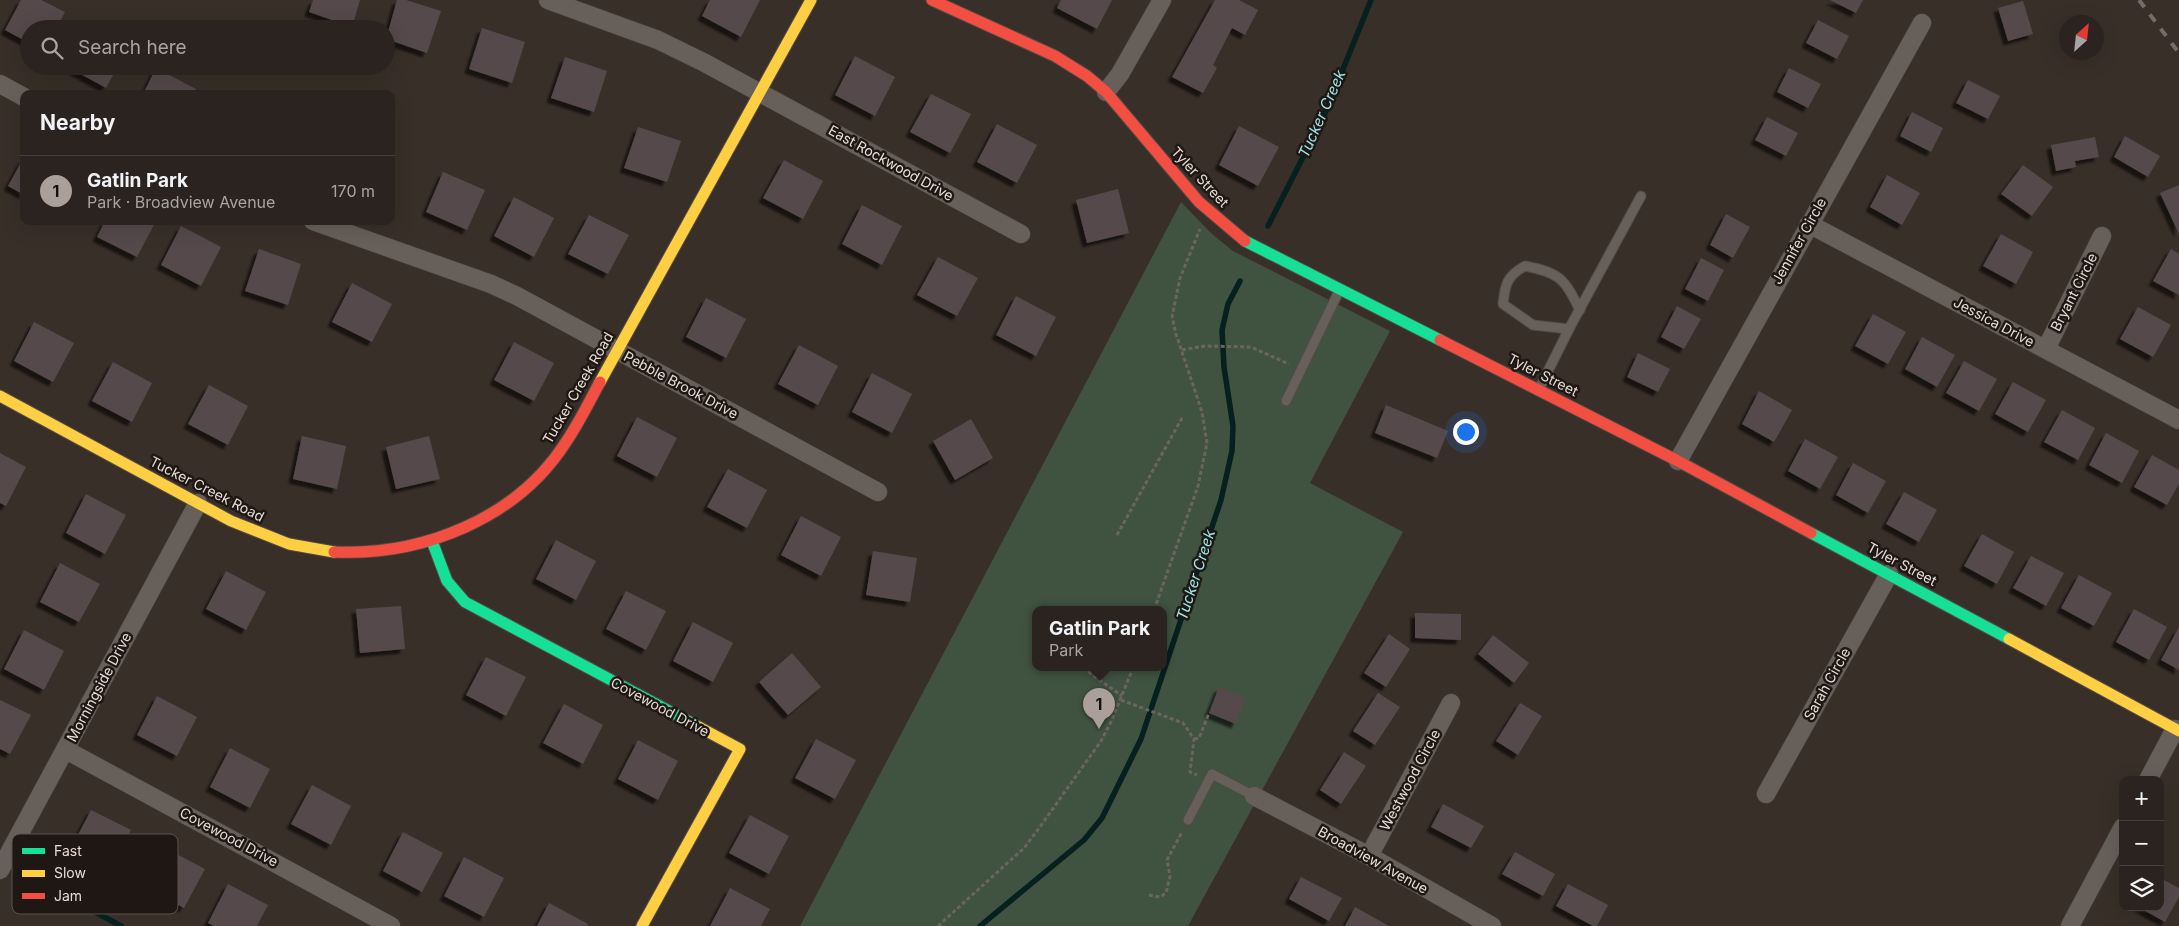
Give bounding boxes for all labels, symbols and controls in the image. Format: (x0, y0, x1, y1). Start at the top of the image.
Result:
north arrow (2059, 15, 2104, 60)
search box (20, 20, 395, 75)
icon: search (38, 34, 66, 62)
text: Search here (78, 36, 187, 59)
water label: Tucker Creek (1294, 66, 1350, 161)
text: Nearby (40, 110, 115, 135)
street label: East Rockwood Drive (826, 121, 957, 204)
street label: Tyler Street (1168, 143, 1233, 211)
text: Gatlin Park (87, 169, 188, 192)
text: 1 (53, 181, 59, 201)
text: 170 m (331, 181, 375, 201)
text: Park · Broadview Avenue (87, 192, 275, 212)
street label: Jennifer Circle (1768, 194, 1829, 287)
street label: Bryant Circle (2047, 250, 2100, 334)
street label: Jessica Drive (1951, 293, 2038, 350)
street label: Tucker Creek Road (539, 329, 616, 447)
street label: Pebble Brook Drive (621, 347, 741, 422)
street label: Tyler Street (1505, 350, 1581, 400)
your location (1453, 419, 1479, 445)
street label: Tucker Creek Road (147, 452, 267, 525)
water label: Tucker Creek (1172, 526, 1219, 623)
street label: Tyler Street (1865, 538, 1940, 589)
popup (1032, 606, 1167, 671)
text: Gatlin Park (1049, 617, 1150, 640)
street label: Morningside Drive (63, 629, 135, 744)
text: Park (1049, 640, 1083, 660)
street label: Sarah Circle (1800, 644, 1853, 723)
street label: Covewood Drive (608, 673, 712, 740)
pin: 1 (1083, 688, 1115, 729)
street label: Westwood Circle (1376, 726, 1443, 833)
map controls (2119, 776, 2164, 911)
button: + (2119, 776, 2164, 821)
street label: Covewood Drive (177, 803, 281, 870)
button: − (2119, 821, 2164, 866)
street label: Broadview Avenue (1315, 822, 1431, 897)
legend (12, 834, 178, 914)
text: Fast (54, 842, 82, 859)
text: Slow (54, 864, 86, 881)
button: layers (2119, 866, 2164, 911)
text: Jam (54, 887, 82, 904)

